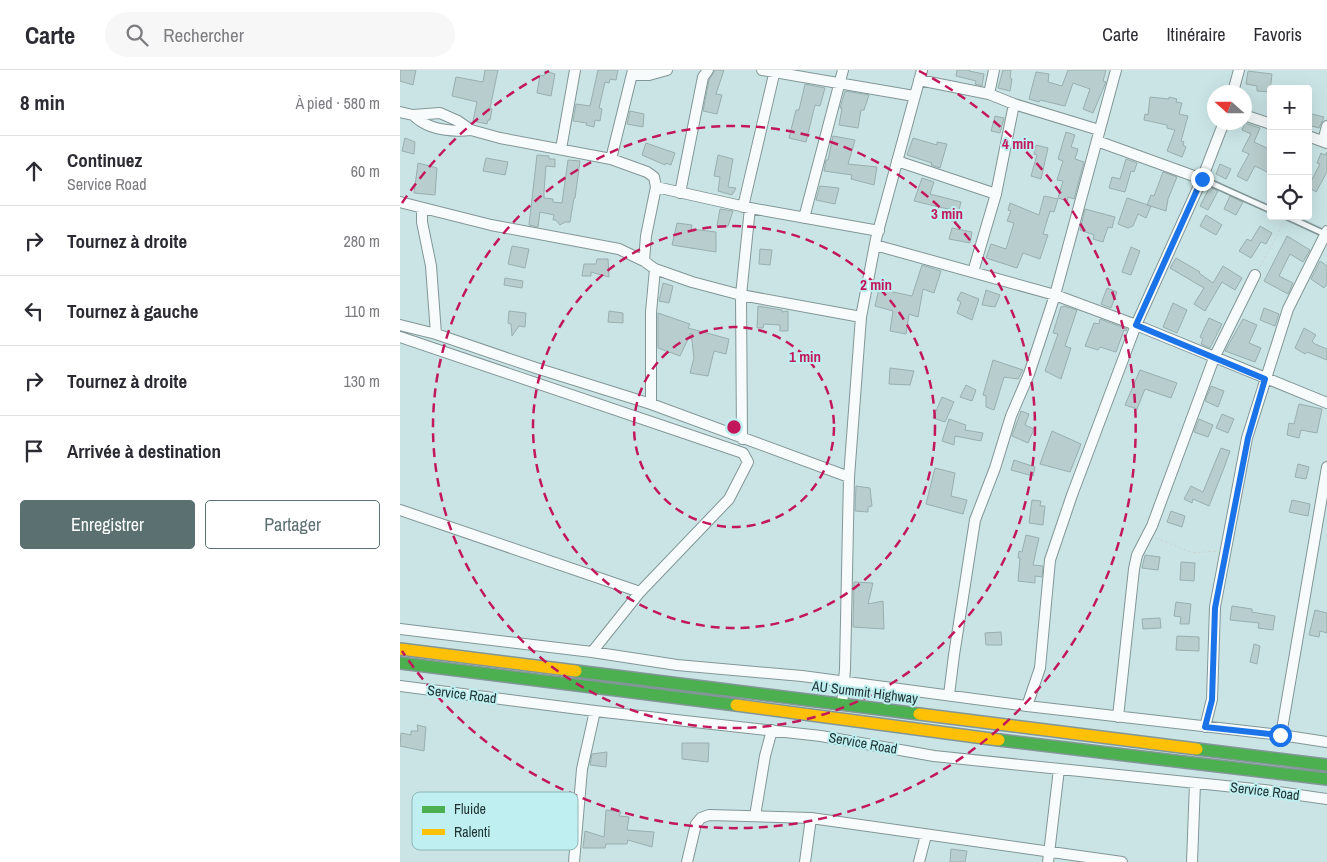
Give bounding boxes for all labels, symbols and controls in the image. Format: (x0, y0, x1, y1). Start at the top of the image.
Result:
search box (105, 12, 455, 57)
text: Carte (25, 19, 75, 51)
icon: search (123, 21, 151, 49)
text: Rechercher (163, 22, 244, 48)
text: Carte (1102, 22, 1138, 47)
text: Itinéraire (1166, 22, 1226, 47)
text: Favoris (1254, 22, 1302, 47)
north arrow (1207, 85, 1252, 130)
map controls (1267, 85, 1312, 220)
button: + (1267, 85, 1312, 130)
text: 8 min (20, 88, 65, 117)
text: À pied · 580 m (295, 92, 380, 114)
button: − (1267, 130, 1312, 175)
text: 4 min (1002, 133, 1034, 154)
text: Continuez (67, 147, 142, 173)
icon: ahead (20, 157, 48, 185)
text: 60 m (351, 160, 380, 182)
route end (1191, 168, 1214, 191)
text: Service Road (67, 173, 147, 195)
button: locate (1267, 175, 1312, 220)
text: 3 min (931, 203, 963, 224)
icon: right (20, 227, 48, 255)
text: Tournez à droite (67, 228, 187, 254)
text: 280 m (344, 230, 380, 252)
text: 2 min (860, 274, 892, 295)
icon: left (20, 297, 48, 325)
text: Tournez à gauche (67, 298, 198, 324)
text: 110 m (344, 300, 380, 322)
text: 1 min (789, 346, 821, 367)
icon: right (20, 367, 48, 395)
text: Tournez à droite (67, 368, 187, 394)
text: 130 m (344, 370, 380, 392)
centre of rings (725, 418, 743, 436)
icon: arrive (20, 437, 48, 465)
text: Arrivée à destination (67, 438, 221, 464)
button: Enregistrer (20, 500, 195, 549)
button: Partager (205, 500, 380, 549)
street label: AU Summit Highway (810, 676, 919, 707)
street label: Service Road (426, 681, 498, 707)
route start (1269, 724, 1292, 747)
street label: Service Road (827, 728, 899, 758)
street label: Service Road (1229, 778, 1301, 804)
legend (412, 792, 578, 850)
text: Fluide (454, 800, 486, 818)
text: Ralenti (454, 823, 490, 841)

